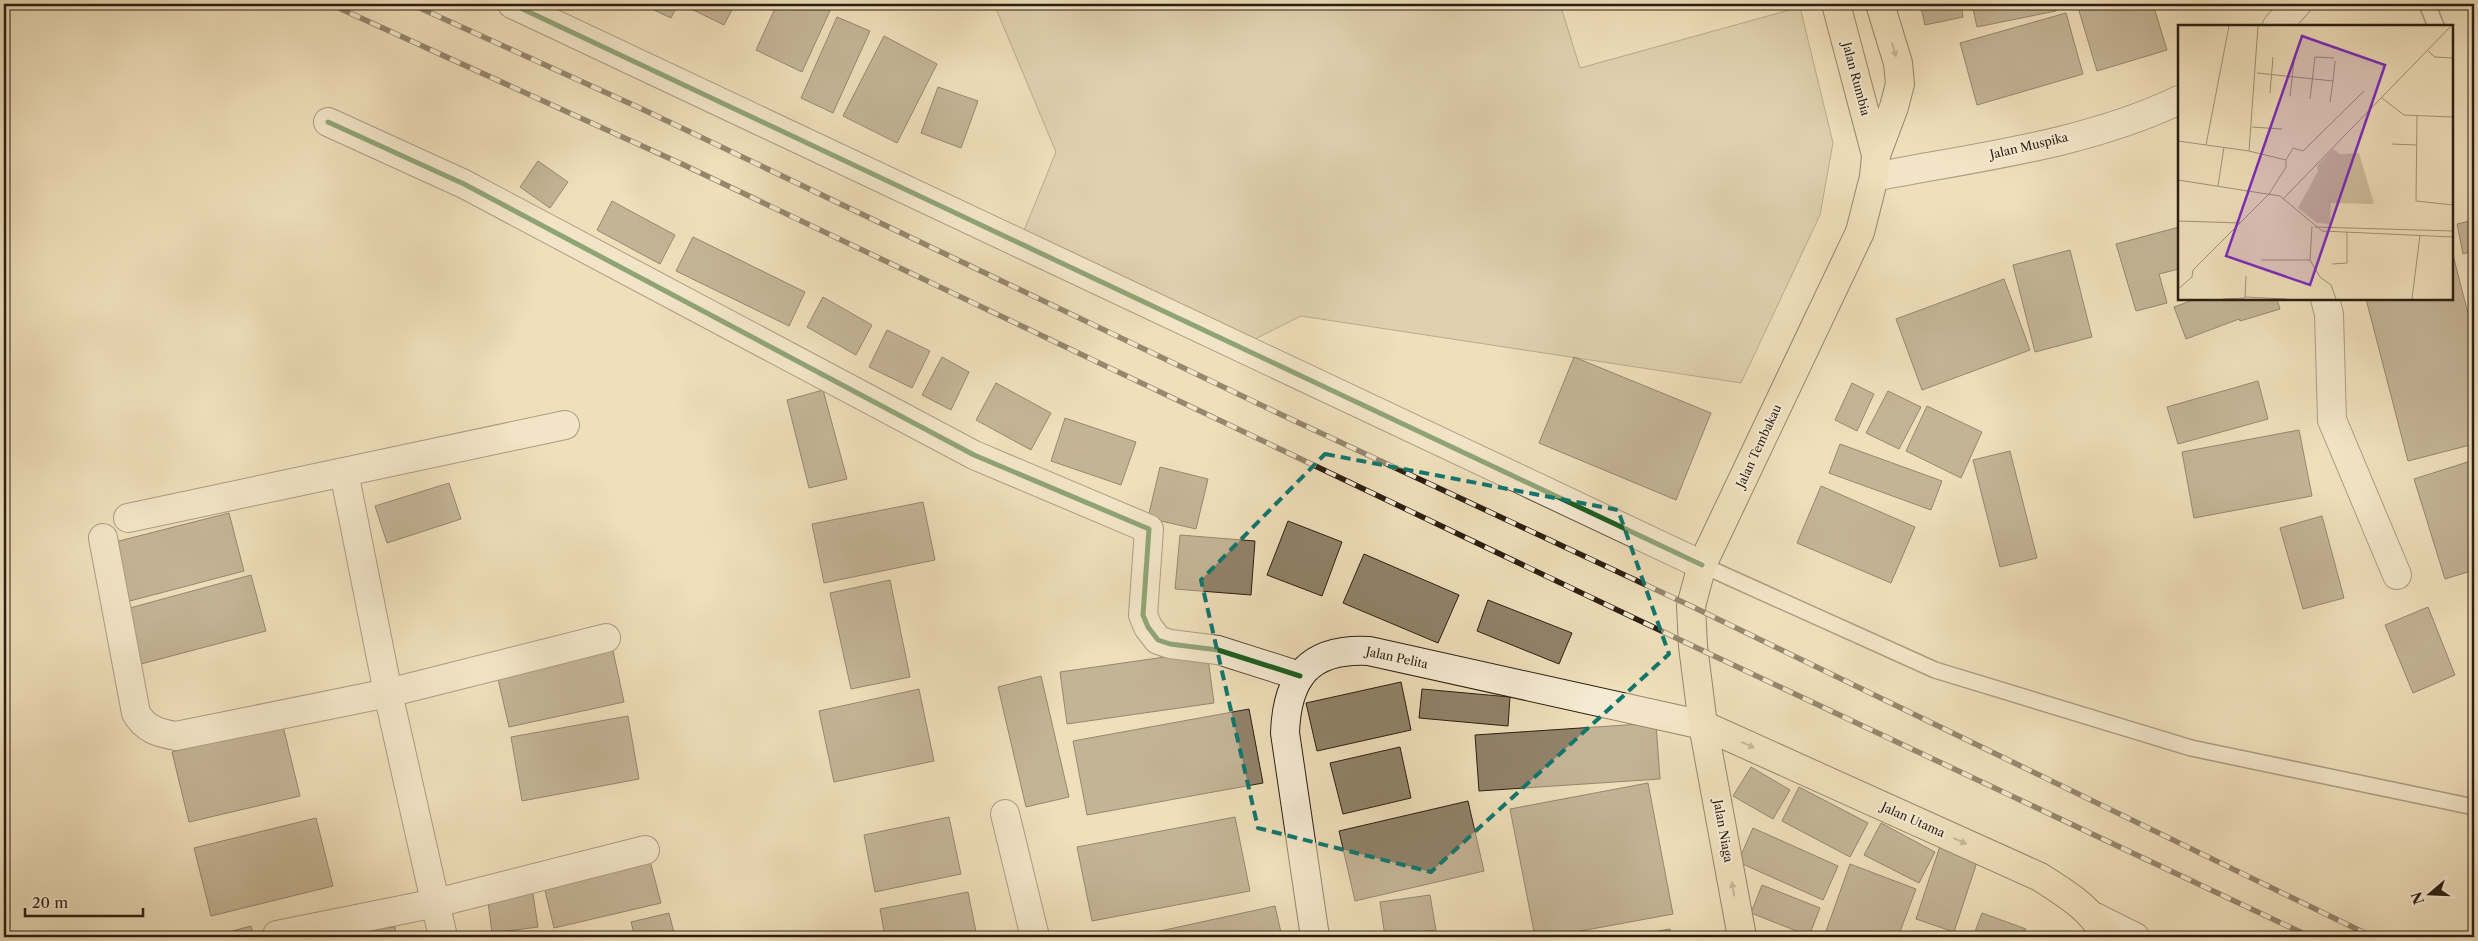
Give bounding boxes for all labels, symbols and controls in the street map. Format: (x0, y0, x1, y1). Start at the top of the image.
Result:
inset map (2178, 25, 2453, 300)
street label: Jalan Rumbia (1839, 38, 1874, 118)
one-way arrow (1890, 43, 1898, 58)
street label: Jalan Muspika (1986, 129, 2070, 162)
street label: Jalan Tembakau (1732, 401, 1785, 492)
street label: Jalan Pelita (1363, 643, 1430, 672)
one-way arrow (1741, 742, 1755, 750)
street label: Jalan Niaga (1710, 796, 1737, 864)
street label: Jalan Utama (1877, 798, 1948, 841)
one-way arrow (1953, 837, 1967, 845)
north arrow (2406, 868, 2456, 918)
one-way arrow (1729, 881, 1737, 897)
scale bar (25, 886, 142, 918)
text: N (2407, 890, 2428, 907)
text: 20 m (32, 893, 68, 912)

